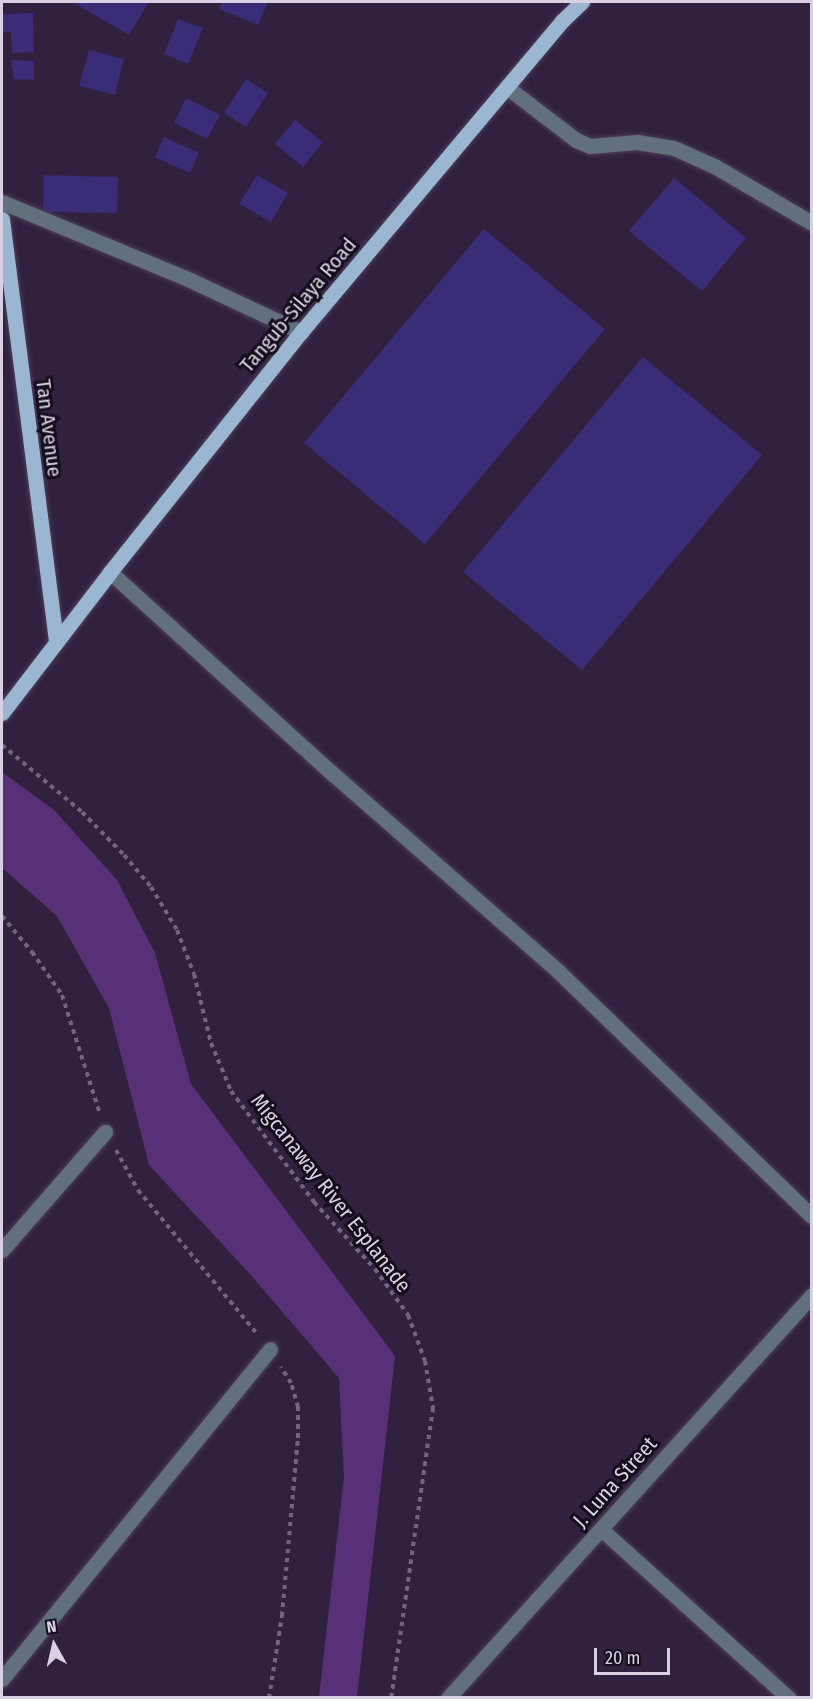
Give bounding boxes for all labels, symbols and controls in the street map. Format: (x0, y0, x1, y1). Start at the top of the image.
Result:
street label: Tangub-Silaya Road (234, 233, 362, 377)
street label: Tan Avenue (31, 378, 67, 478)
street label: Migcanaway River Esplanade (246, 1089, 416, 1297)
street label: J. Luna Street (568, 1432, 662, 1532)
north arrow (24, 1615, 84, 1675)
text: N (45, 1617, 57, 1637)
scale bar (597, 1636, 674, 1674)
text: 20 m (605, 1647, 640, 1669)

